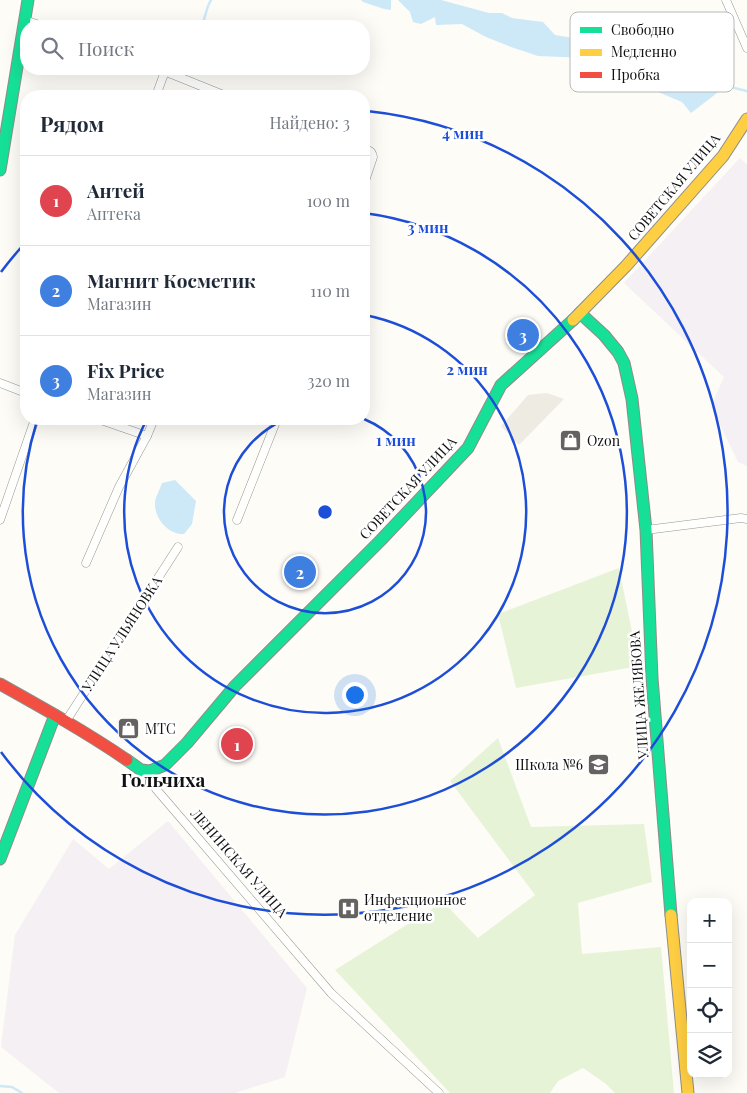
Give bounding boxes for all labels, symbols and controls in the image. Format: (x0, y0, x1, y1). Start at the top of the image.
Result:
legend (570, 12, 734, 92)
search box (20, 20, 370, 75)
text: Свободно (611, 20, 675, 39)
icon: search (38, 34, 66, 62)
text: Поиск (78, 35, 134, 61)
text: Медленно (611, 42, 677, 61)
text: Пробка (611, 65, 660, 84)
text: Рядом (40, 109, 104, 137)
text: Найдено: 3 (270, 112, 350, 133)
text: 4 мин (442, 123, 484, 143)
street label: СОВЕТСКАЯ УЛИЦА (623, 129, 724, 244)
text: Антей (87, 177, 145, 203)
text: 1 (53, 190, 59, 211)
text: 100 m (307, 190, 350, 211)
text: Аптека (87, 203, 141, 224)
text: 3 мин (407, 217, 449, 237)
text: Магнит Косметик (87, 267, 256, 293)
text: 2 (52, 280, 60, 301)
text: 110 m (310, 280, 350, 301)
text: Магазин (87, 293, 152, 314)
pin: 3 (507, 316, 539, 354)
text: Fix Price (87, 357, 165, 383)
text: 2 мин (446, 359, 488, 379)
text: 3 (52, 370, 60, 391)
text: 320 m (307, 370, 350, 391)
text: Магазин (87, 383, 152, 404)
shop icon: Ozon (559, 429, 583, 453)
text: 1 мин (376, 430, 416, 450)
place label: Ozon (587, 431, 621, 450)
street label: СОВЕТСКАЯ УЛИЦА (355, 432, 461, 543)
centre of rings (316, 503, 334, 521)
pin: 2 (284, 553, 316, 591)
street label: УЛИЦА УЛЬЯНОВКА (77, 572, 166, 696)
street label: УЛИЦА ЖЕЛЯБОВА (625, 630, 653, 761)
your location (342, 682, 368, 708)
shop icon: МТС (117, 717, 141, 741)
place label: МТС (145, 719, 176, 738)
pin: 1 (221, 725, 253, 763)
school or university icon: Школа №6 (587, 753, 611, 777)
place label: Школа №6 (515, 755, 583, 774)
district label: Гольчиха (121, 766, 206, 792)
street label: ЛЕНИНСКАЯ УЛИЦА (186, 803, 292, 921)
place label: Инфекционное отделение (364, 890, 467, 925)
hospital icon: Инфекционное отделение (336, 896, 360, 920)
map controls (687, 898, 732, 1078)
button: + (687, 898, 732, 943)
button: − (687, 943, 732, 988)
button: locate (687, 988, 732, 1033)
button: layers (687, 1033, 732, 1078)

